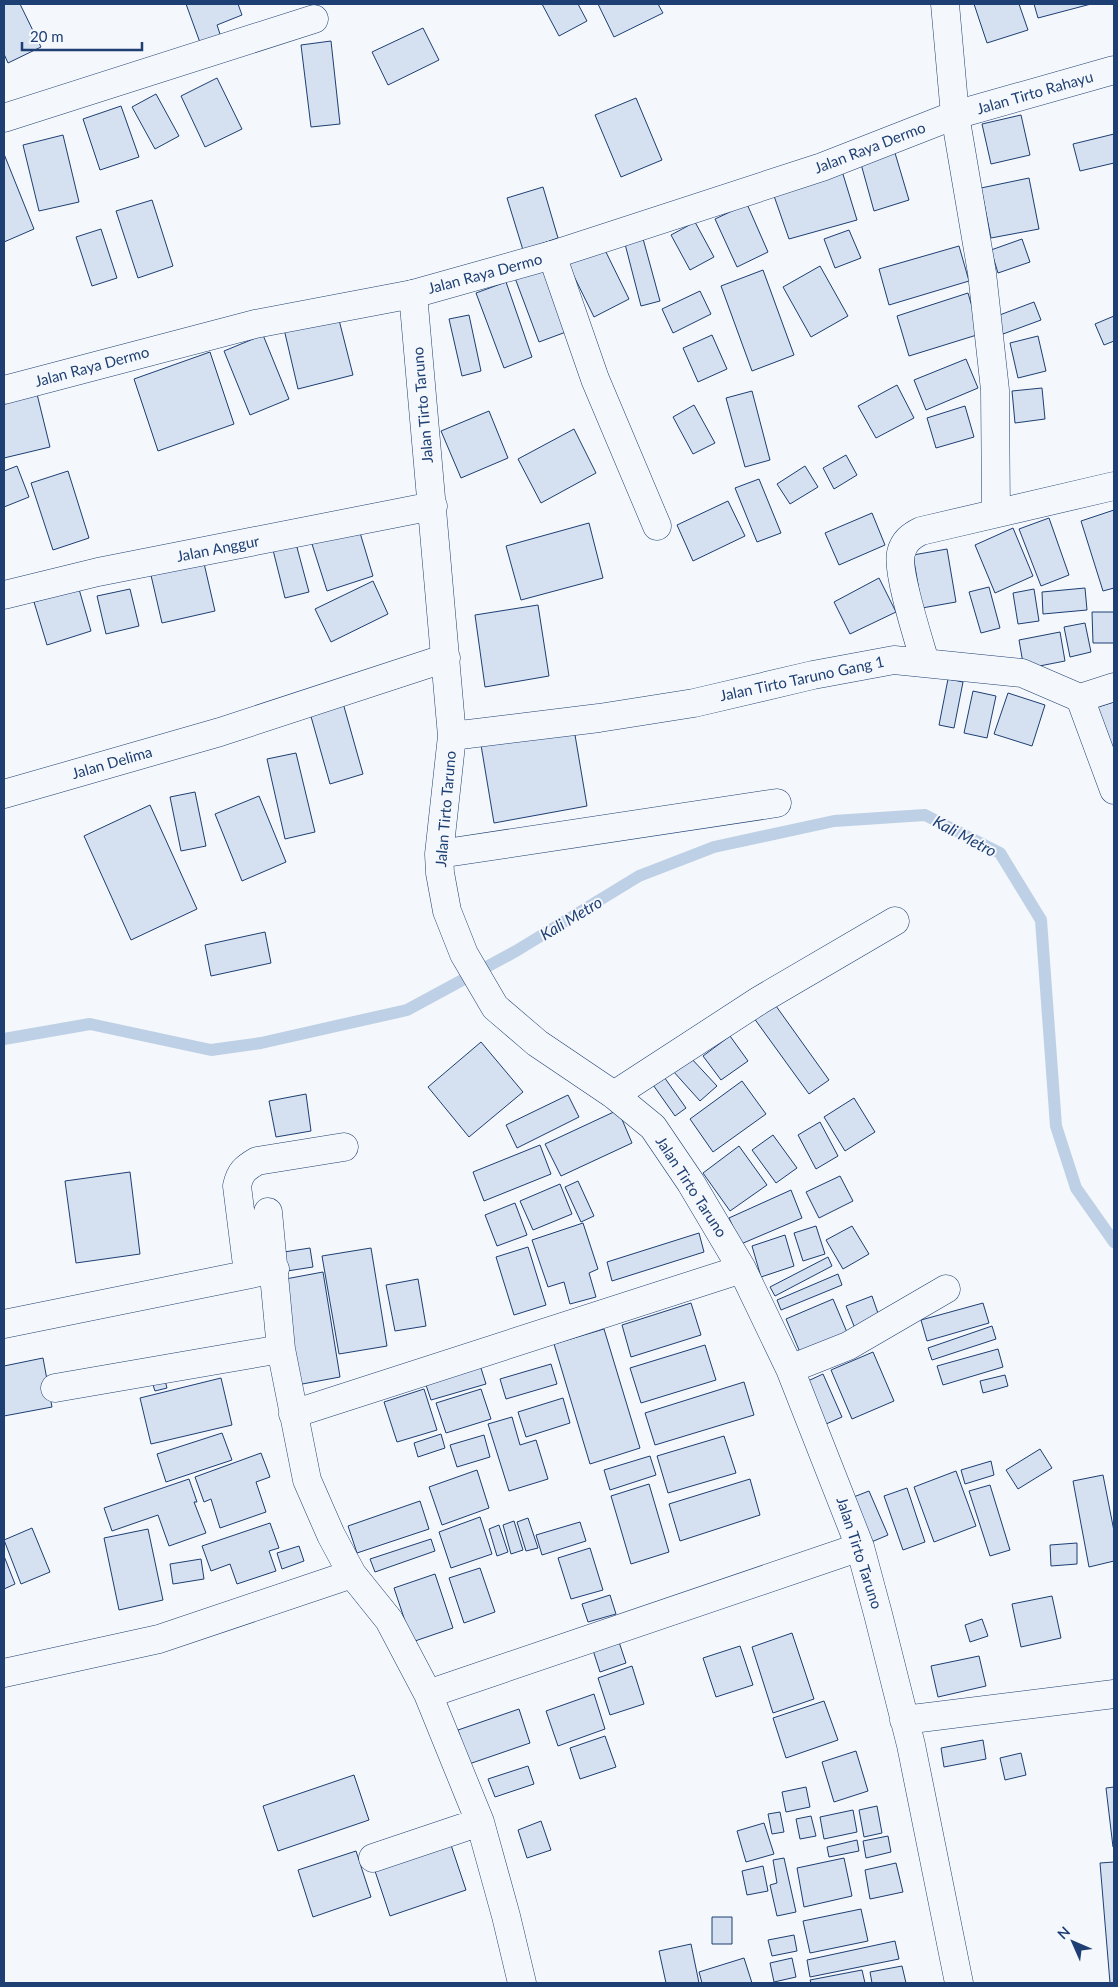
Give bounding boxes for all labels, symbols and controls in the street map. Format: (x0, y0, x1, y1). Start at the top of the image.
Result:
scale bar (22, 20, 142, 52)
text: 20 m (30, 27, 64, 45)
street label: Jalan Tirto Rahayu (974, 67, 1095, 117)
street label: Jalan Raya Dermo (811, 118, 928, 177)
street label: Jalan Raya Dermo (426, 249, 544, 297)
street label: Jalan Raya Dermo (33, 342, 151, 390)
street label: Jalan Tirto Taruno (408, 346, 436, 464)
street label: Jalan Anggur (175, 531, 261, 565)
street label: Jalan Tirto Taruno Gang 1 (718, 652, 886, 704)
street label: Jalan Delima (69, 742, 154, 782)
street label: Jalan Tirto Taruno (431, 750, 459, 868)
water label: Kali Metro (930, 811, 1000, 860)
water label: Kali Metro (536, 892, 605, 943)
street label: Jalan Tirto Taruno (653, 1133, 731, 1240)
street label: Jalan Tirto Taruno (833, 1494, 887, 1611)
north arrow (1048, 1917, 1098, 1967)
text: N (1054, 1923, 1073, 1942)

